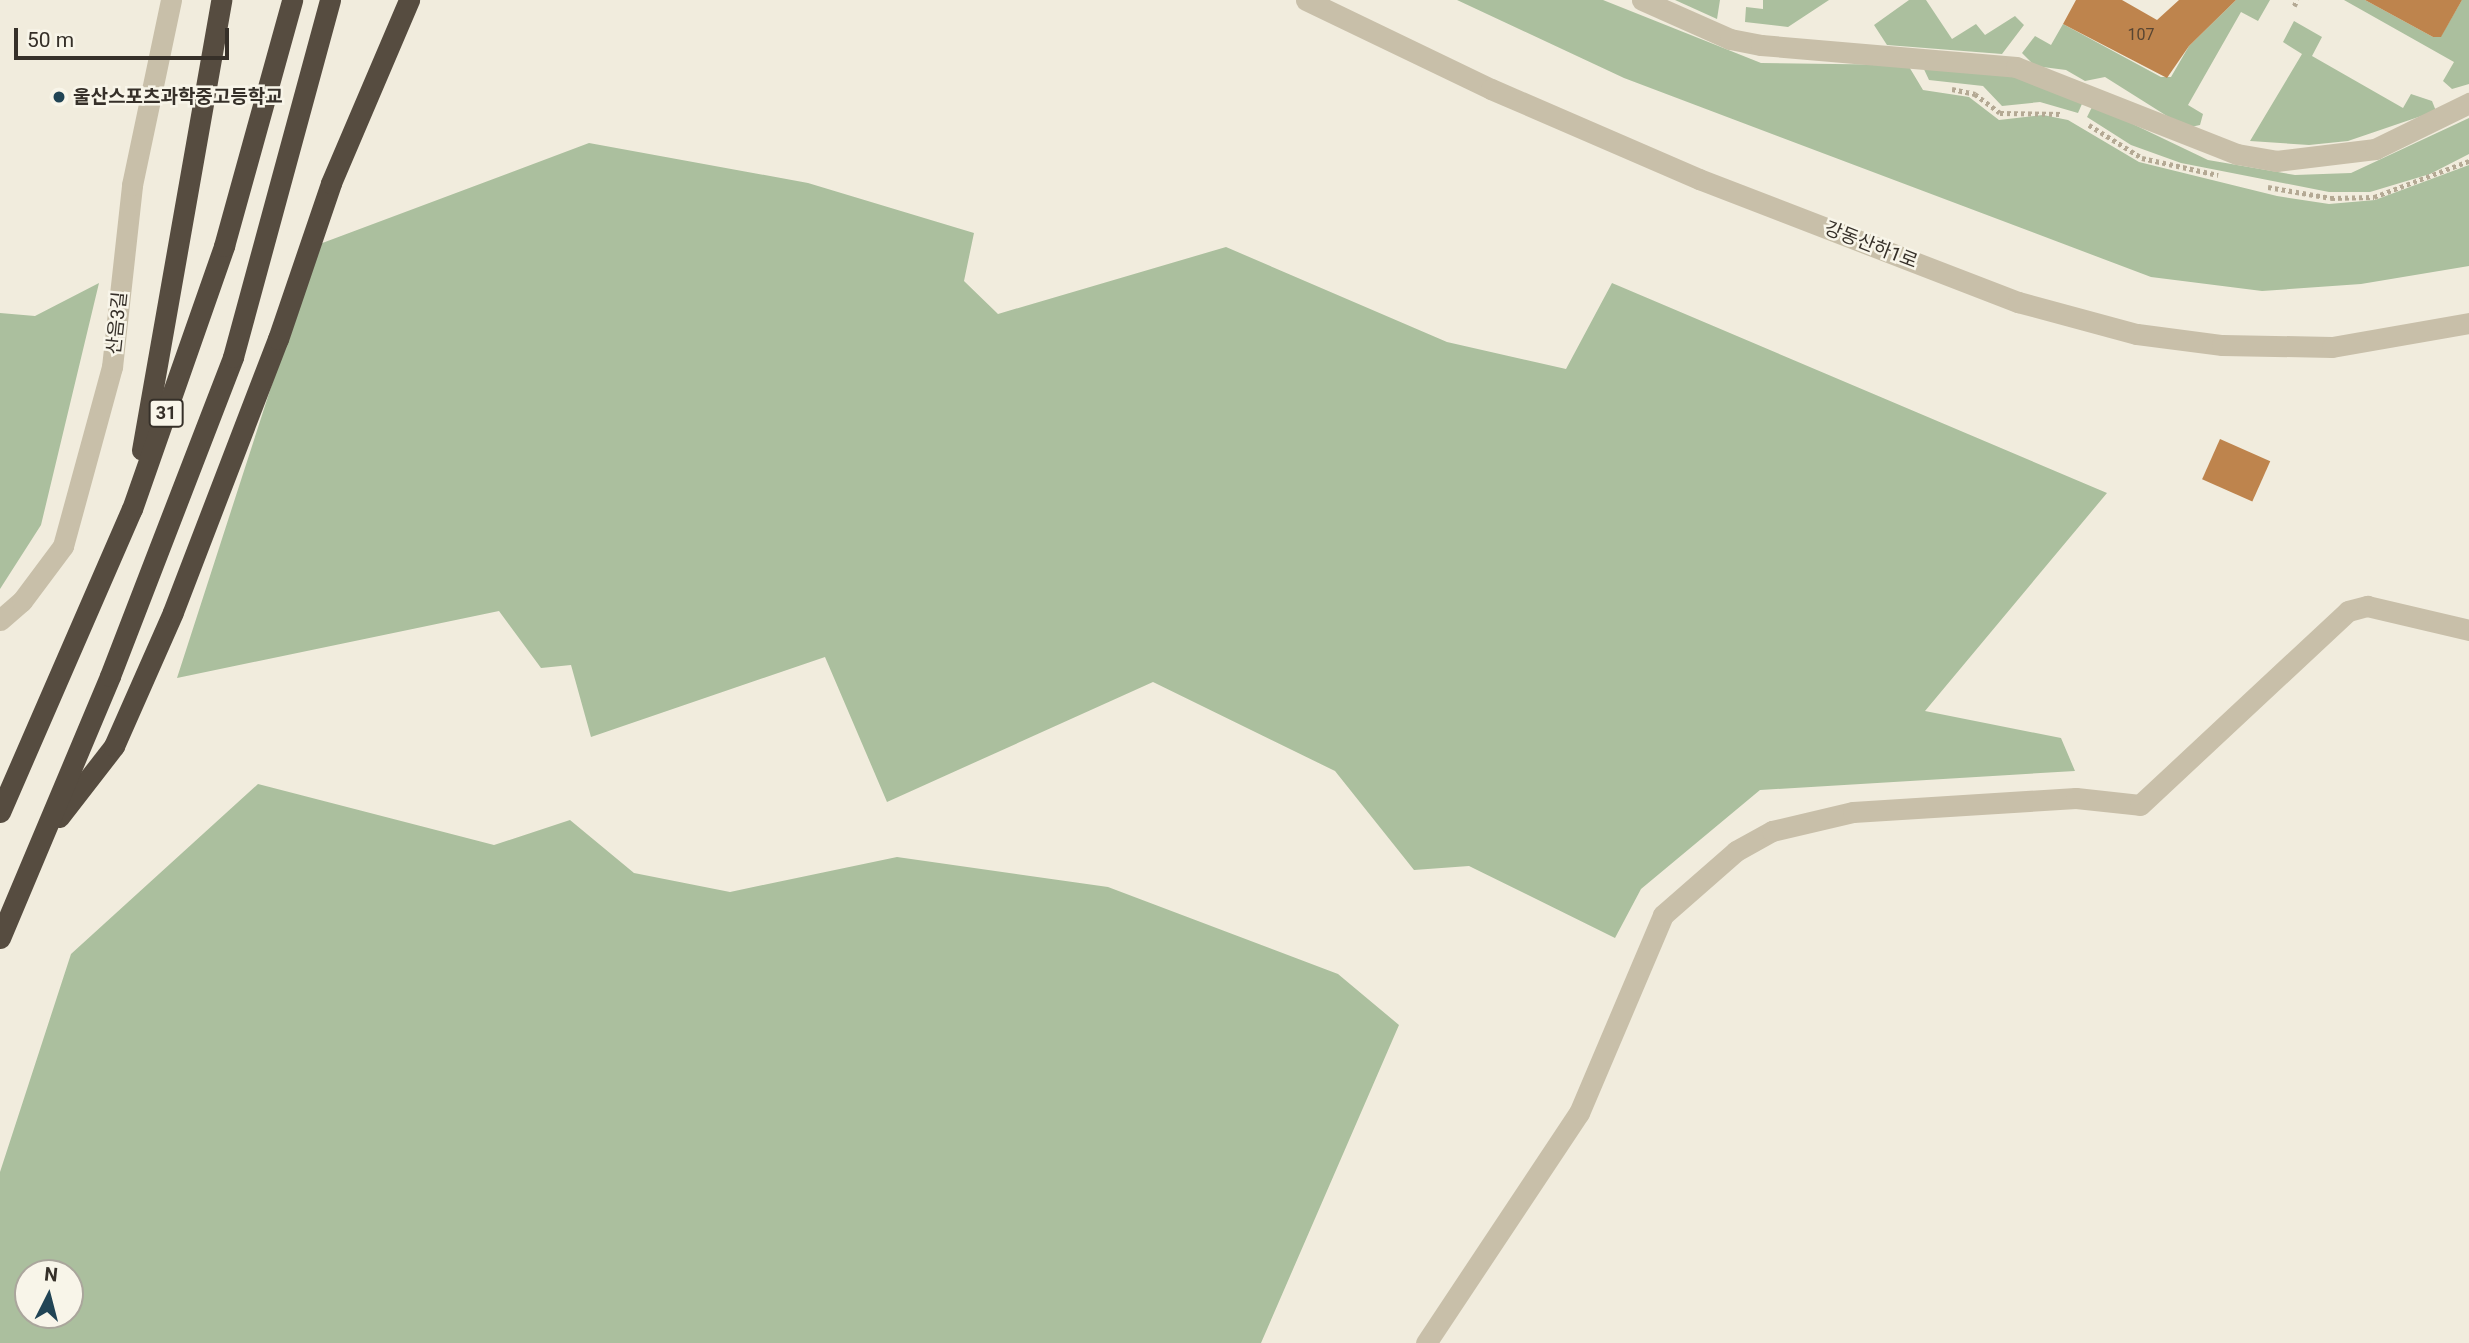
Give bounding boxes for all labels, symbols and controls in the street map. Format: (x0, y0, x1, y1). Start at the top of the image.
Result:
scale bar (18, 14, 233, 58)
house number: 107 (2128, 25, 2154, 45)
text: 50 m (27, 28, 74, 52)
place label: 울산스포츠과학중고등학교 (73, 86, 283, 108)
marker: 울산스포츠과학중고등학교 (51, 89, 67, 105)
street label: 강동산하1로 (1821, 217, 1921, 273)
street label: 산음3길 (102, 290, 132, 356)
road number: 31 (148, 398, 184, 428)
north arrow (14, 1259, 84, 1329)
text: N (43, 1262, 59, 1287)

